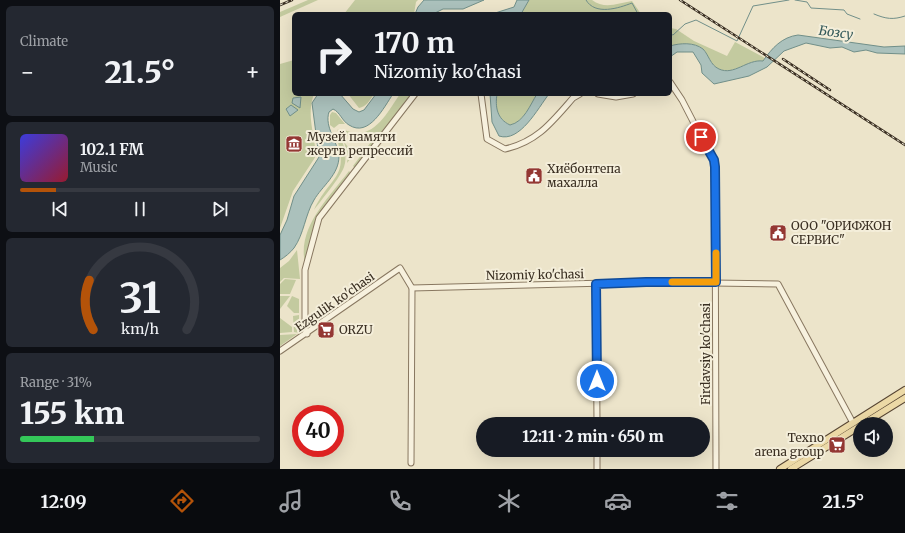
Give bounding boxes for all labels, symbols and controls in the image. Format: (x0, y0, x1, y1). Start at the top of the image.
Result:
water label: Бозсу (818, 22, 854, 43)
text: 170 m (374, 25, 455, 61)
icon: right (308, 28, 360, 80)
text: Climate (20, 33, 68, 50)
text: 21.5° (105, 53, 175, 91)
text: − (20, 58, 35, 86)
text: + (245, 58, 260, 86)
text: Nizomiy ko'chasi (374, 60, 521, 83)
pin (684, 120, 718, 154)
icon: arrive (690, 126, 712, 148)
place label: Музей памяти жертв репрессий (307, 129, 413, 158)
museum icon: Музей памяти жертв репрессий (284, 134, 304, 154)
text: 102.1 FM (80, 140, 144, 159)
text: Music (80, 159, 118, 176)
place label: Хиёбонтепа махалла (547, 161, 621, 190)
public building icon: Хиёбонтепа махалла (524, 166, 544, 186)
icon: previous (49, 198, 71, 220)
icon: pause (129, 198, 151, 220)
icon: next (209, 198, 231, 220)
place label: ООО "ОРИФЖОН СЕРВИС" (791, 218, 892, 247)
public building icon: ООО "ОРИФЖОН СЕРВИС" (768, 223, 788, 243)
street label: Nizomiy ko'chasi (486, 266, 584, 283)
street label: Ezgulik ko'chasi (292, 269, 377, 334)
text: 31 (119, 272, 161, 324)
street label: Firdavsiy ko'chasi (698, 303, 713, 405)
text: km/h (121, 320, 159, 338)
supermarket icon: ORZU (316, 320, 336, 340)
place label: ORZU (339, 322, 373, 337)
position arrow (576, 360, 618, 402)
text: Range · 31% (20, 374, 92, 391)
text: 155 km (20, 394, 124, 432)
speed limit sign: 40 (292, 405, 344, 457)
map controls (853, 417, 893, 457)
button: sound (853, 417, 893, 457)
text: 12:11 · 2 min · 650 m (522, 427, 664, 446)
place label: Texno arena group (755, 430, 824, 459)
supermarket icon: Texno arena group (827, 435, 847, 455)
icon: directions (168, 487, 196, 515)
icon: music (277, 487, 305, 515)
icon: phone (386, 487, 414, 515)
icon: climate (495, 487, 523, 515)
icon: car (604, 487, 632, 515)
icon: filters (713, 487, 741, 515)
text: 12:09 (41, 490, 87, 513)
text: 21.5° (822, 490, 864, 513)

